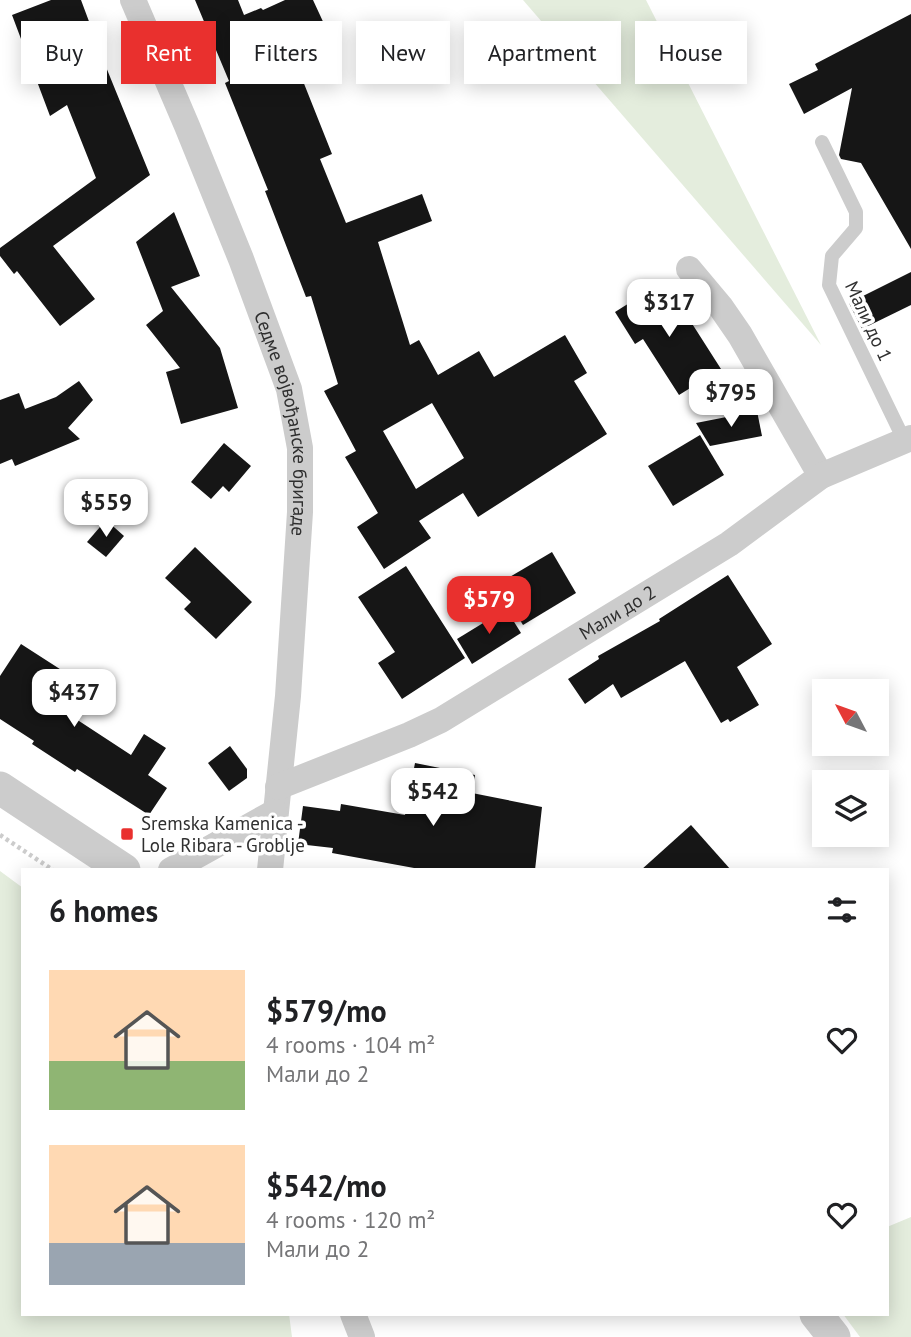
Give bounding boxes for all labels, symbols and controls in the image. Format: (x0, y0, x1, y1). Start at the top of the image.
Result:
chip: Buy (21, 21, 107, 84)
chip: Rent (121, 21, 216, 84)
chip: Filters (230, 21, 342, 84)
chip: New (356, 21, 450, 84)
chip: Apartment (464, 21, 621, 84)
chip: House (635, 21, 747, 84)
street label: Мали до 1 (840, 277, 898, 365)
pin: $317 (628, 280, 710, 339)
text: $317 (643, 287, 695, 316)
street label: Седме војвођанске бригаде (249, 307, 312, 537)
pin: $795 (690, 370, 772, 429)
text: $795 (705, 377, 757, 406)
pin: $559 (65, 480, 147, 539)
text: $559 (80, 487, 132, 516)
pin: $579 (448, 576, 530, 636)
street label: Мали до 2 (575, 580, 660, 645)
text: $579 (463, 584, 515, 613)
pin: $437 (33, 670, 115, 729)
text: $437 (48, 677, 100, 706)
north arrow (812, 679, 889, 756)
map controls (812, 679, 889, 847)
pin: $542 (392, 768, 474, 828)
button: layers (812, 770, 889, 847)
text: $542 (407, 776, 459, 805)
place label: Sremska Kamenica - Lole Ribara - Groblje (141, 811, 305, 857)
marker: Sremska Kamenica - Lole Ribara - Groblje (119, 826, 135, 842)
text: 6 homes (49, 891, 158, 930)
icon: filters (823, 891, 861, 929)
text: $579/mo (266, 991, 387, 1030)
icon: home (105, 998, 189, 1082)
icon: heart (823, 1021, 861, 1059)
text: 4 rooms · 104 m² (266, 1030, 435, 1059)
text: Мали до 2 (266, 1059, 369, 1088)
text: $542/mo (266, 1166, 387, 1205)
icon: home (105, 1173, 189, 1257)
icon: heart (823, 1196, 861, 1234)
text: 4 rooms · 120 m² (266, 1205, 435, 1234)
text: Мали до 2 (266, 1234, 369, 1263)

